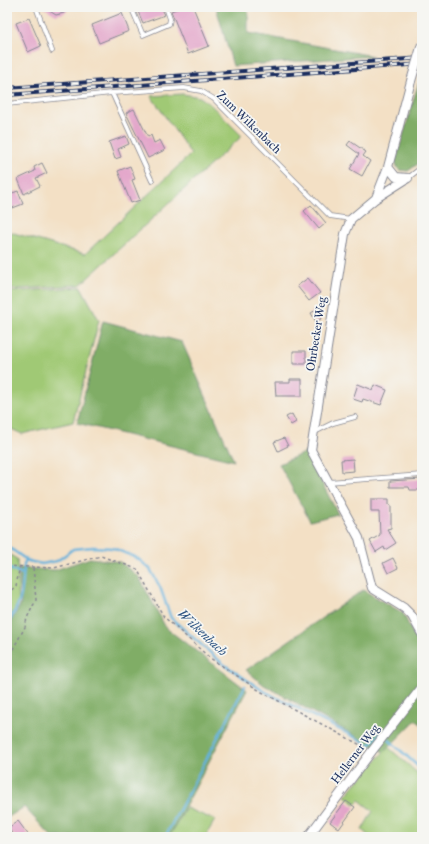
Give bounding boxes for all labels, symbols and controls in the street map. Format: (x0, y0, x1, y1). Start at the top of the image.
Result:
street label: Zum Wilkenbach (214, 88, 284, 156)
street label: Ohrbecker Weg (303, 295, 330, 372)
water label: Wilkenbach (174, 606, 231, 660)
street label: Hellerner Weg (328, 721, 383, 787)

